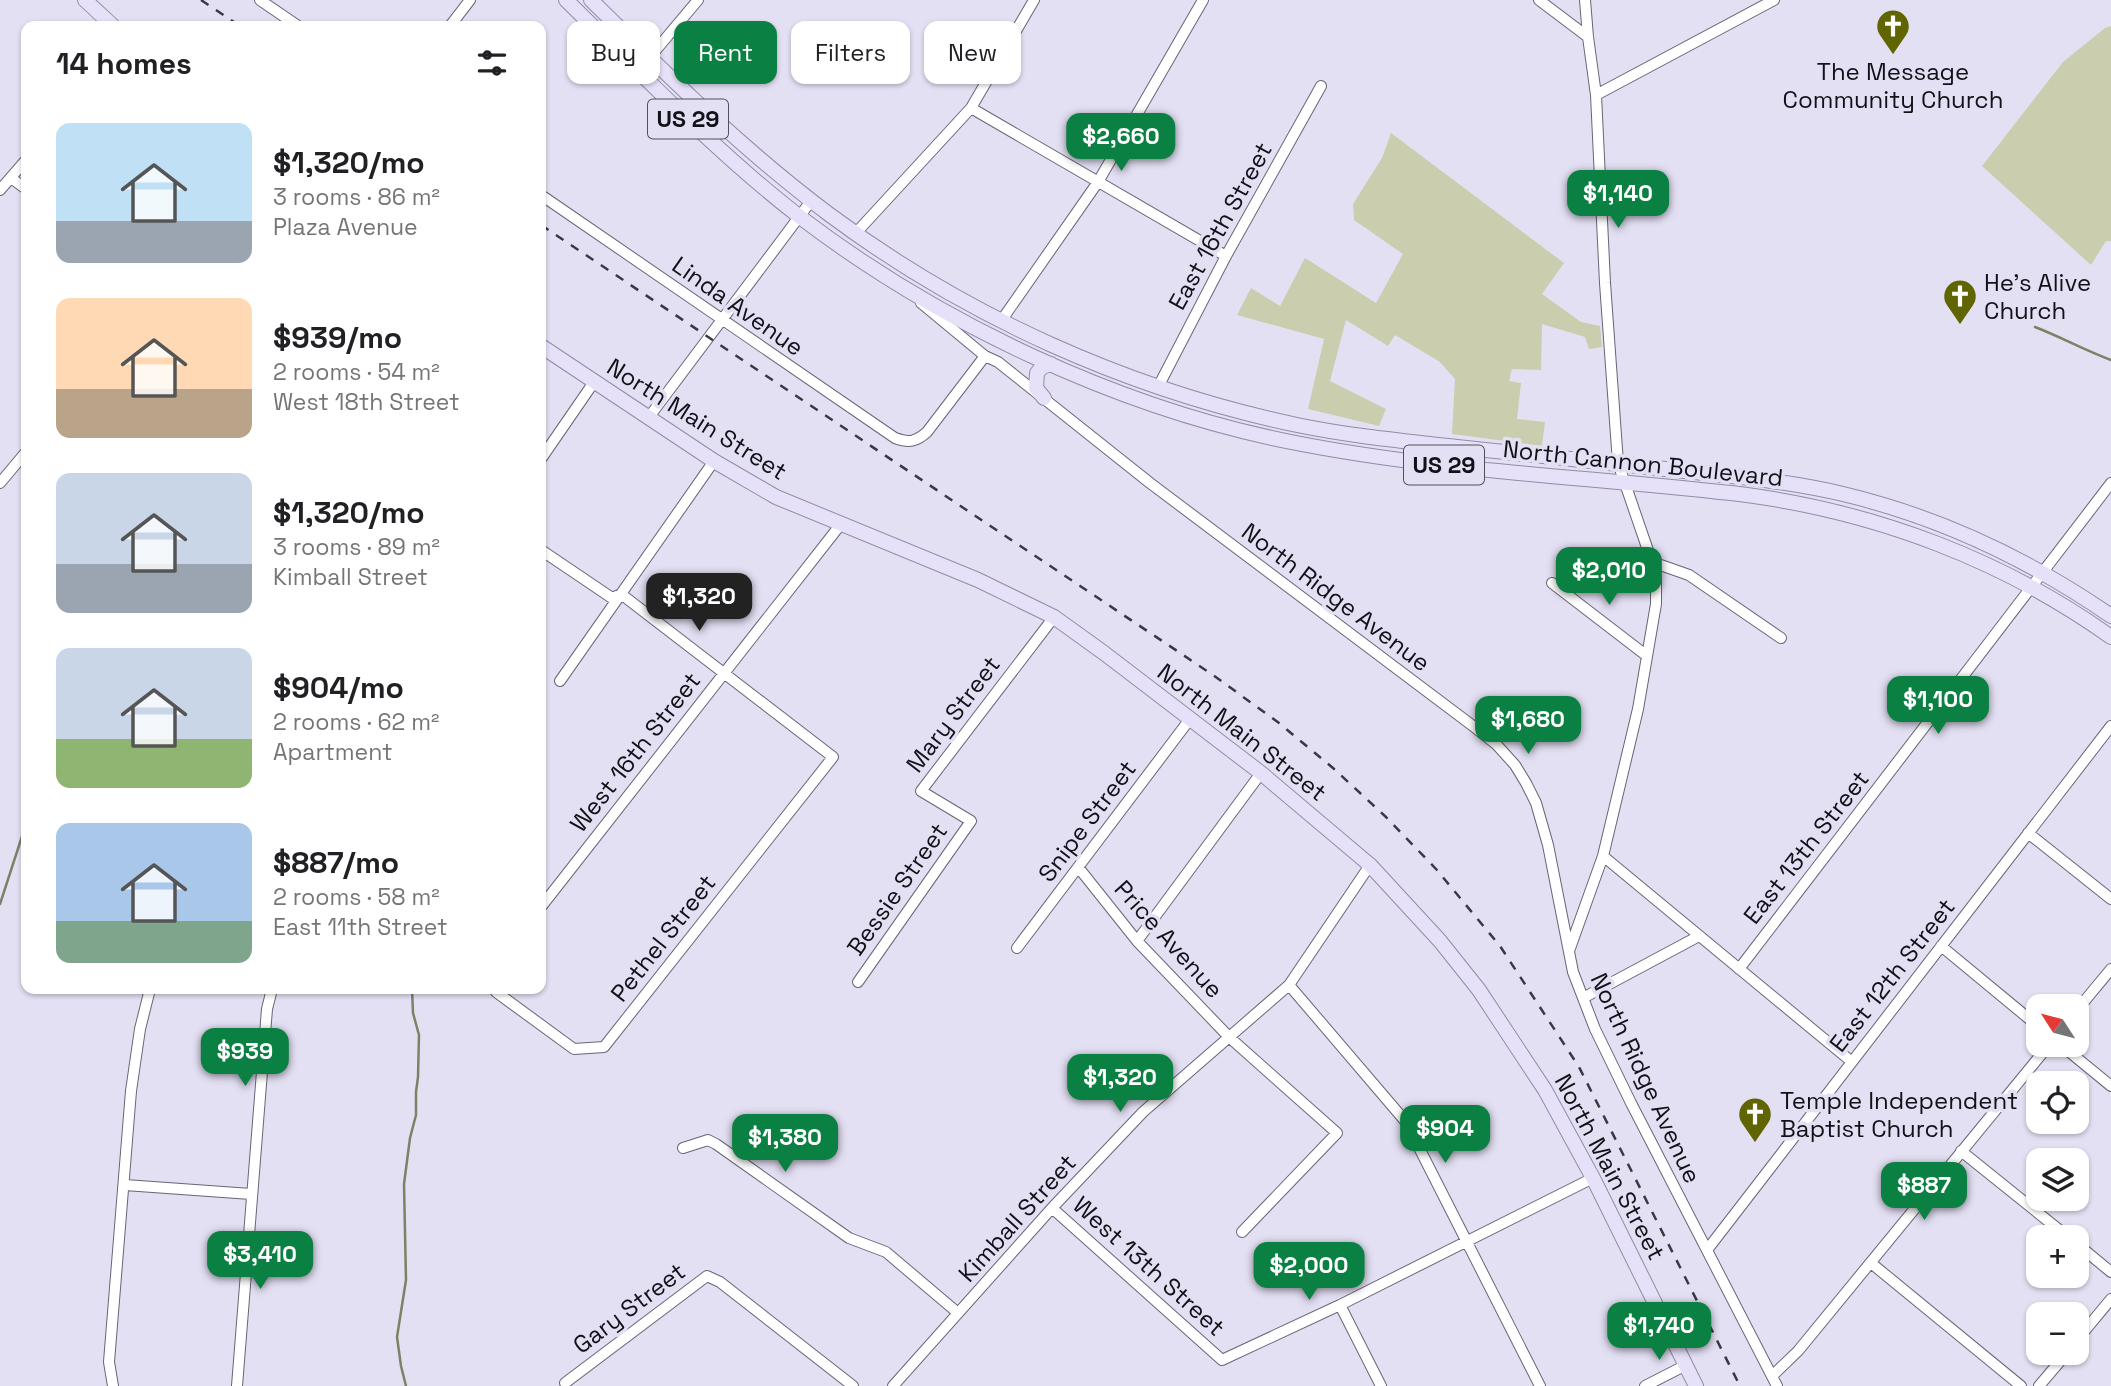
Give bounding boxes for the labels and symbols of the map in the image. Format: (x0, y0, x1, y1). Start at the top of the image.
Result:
church icon: The Message Community Church (1874, 7, 1912, 56)
place label: The Message Community Church (1783, 56, 2003, 115)
road number: US 29 (648, 100, 728, 138)
pin: $2,660 (1064, 114, 1178, 173)
street label: East 16th Street (1161, 137, 1279, 315)
pin: $1,140 (1561, 170, 1675, 230)
street label: Linda Avenue (666, 249, 810, 363)
place label: He's Alive Church (1984, 267, 2091, 326)
church icon: He's Alive Church (1941, 277, 1979, 326)
street label: North Main Street (601, 351, 793, 487)
street label: North Cannon Boulevard (1501, 433, 1785, 493)
road number: US 29 (1404, 446, 1484, 485)
street label: North Ridge Avenue (1235, 516, 1437, 678)
pin: $2,010 (1552, 548, 1666, 607)
pin: $1,320 (642, 574, 756, 633)
street label: Mary Street (899, 650, 1007, 778)
street label: North Main Street (1151, 656, 1333, 808)
street label: West 16th Street (563, 666, 707, 838)
pin: $1,100 (1881, 676, 1995, 736)
pin: $1,680 (1471, 696, 1585, 756)
street label: Snipe Street (1031, 754, 1143, 888)
street label: East 13th Street (1736, 764, 1876, 930)
street label: Bessie Street (840, 817, 954, 961)
street label: Pethel Street (604, 868, 722, 1008)
street label: Price Avenue (1108, 873, 1230, 1005)
street label: East 12th Street (1822, 892, 1962, 1058)
street label: North Ridge Avenue (1584, 968, 1708, 1188)
north arrow (2026, 994, 2090, 1057)
pin: $939 (204, 1028, 286, 1088)
pin: $1,320 (1063, 1054, 1177, 1114)
street label: North Main Street (1548, 1069, 1672, 1265)
place label: Temple Independent Baptist Church (1780, 1085, 2018, 1144)
church icon: Temple Independent Baptist Church (1736, 1095, 1774, 1144)
pin: $904 (1404, 1106, 1486, 1165)
pin: $1,380 (728, 1114, 842, 1174)
street label: Kimball Street (951, 1148, 1083, 1288)
pin: $887 (1883, 1162, 1965, 1222)
street label: West 13th Street (1066, 1189, 1232, 1343)
pin: $3,410 (203, 1232, 317, 1291)
pin: $2,000 (1252, 1242, 1366, 1302)
street label: Gary Street (567, 1256, 691, 1360)
pin: $1,740 (1602, 1302, 1716, 1362)

